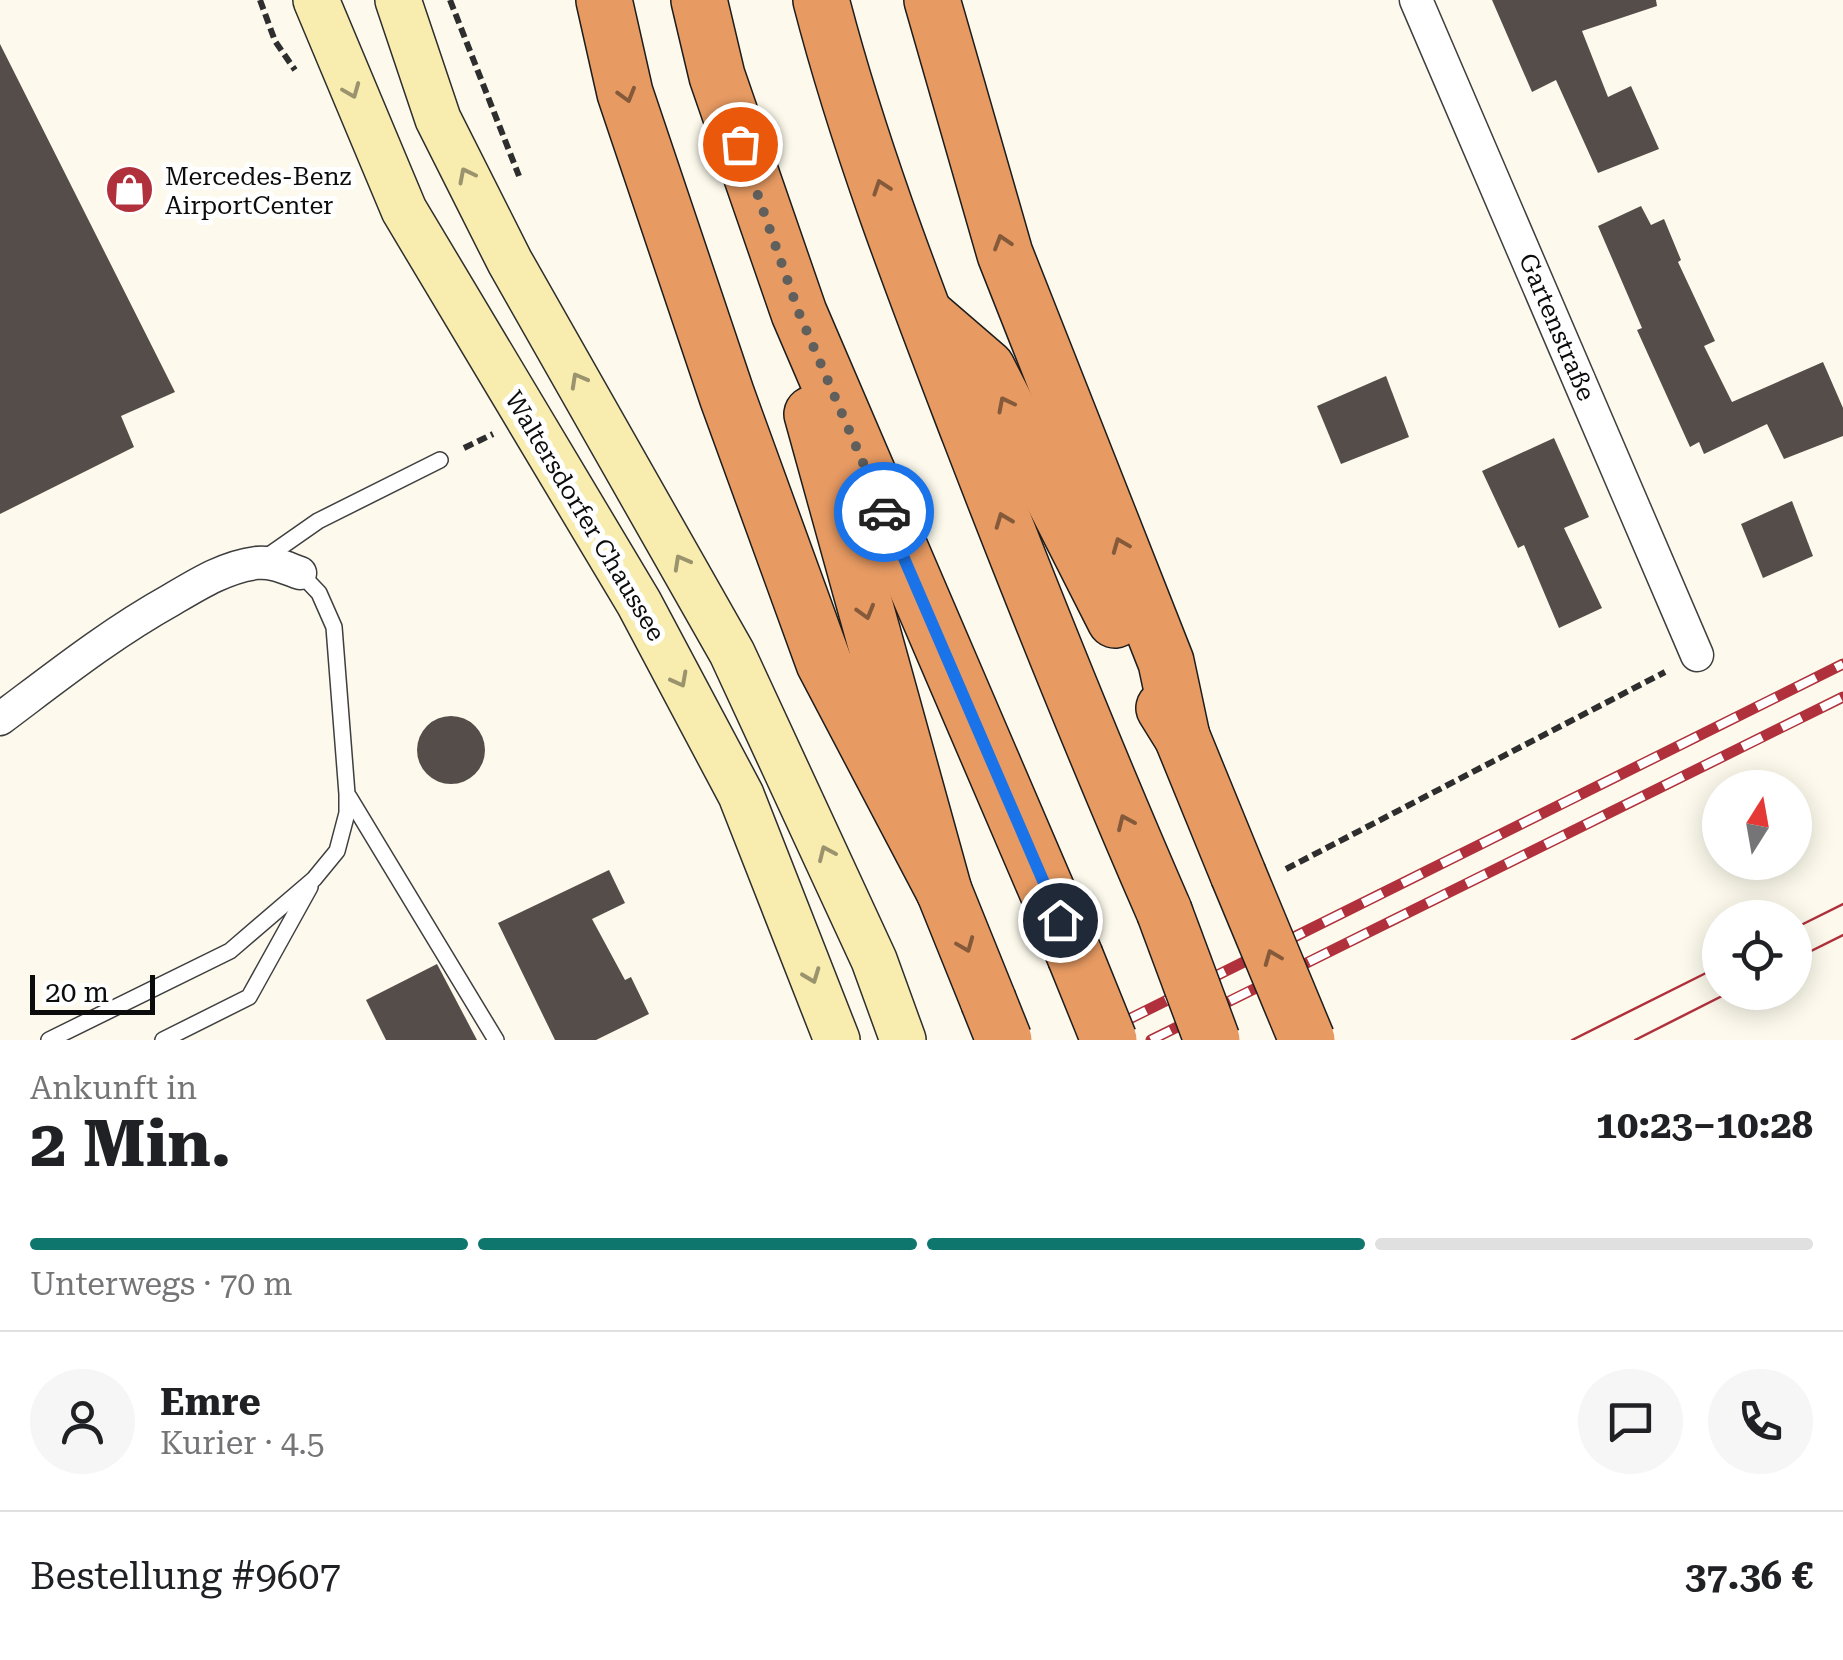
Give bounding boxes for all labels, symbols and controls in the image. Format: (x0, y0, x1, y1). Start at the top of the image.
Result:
one-way arrow (340, 81, 360, 98)
one-way arrow (615, 85, 636, 102)
pin (698, 102, 783, 187)
icon: bag (713, 117, 768, 172)
place label: Mercedes-Benz AirportCenter (165, 162, 352, 220)
shop icon: Mercedes-Benz AirportCenter (104, 164, 156, 216)
one-way arrow (459, 167, 478, 185)
one-way arrow (872, 180, 892, 197)
one-way arrow (993, 234, 1013, 251)
street label: Gartenstraße (1513, 249, 1601, 405)
one-way arrow (570, 373, 590, 391)
street label: Waltersdorfer Chaussee (499, 386, 671, 646)
one-way arrow (998, 396, 1017, 414)
courier (834, 462, 934, 562)
icon: car (857, 485, 912, 540)
one-way arrow (995, 513, 1015, 530)
one-way arrow (1111, 537, 1131, 555)
one-way arrow (673, 555, 693, 573)
one-way arrow (854, 603, 875, 620)
one-way arrow (667, 669, 687, 687)
north arrow (1702, 770, 1812, 880)
map controls (1702, 770, 1812, 1010)
one-way arrow (1117, 814, 1137, 832)
one-way arrow (818, 845, 838, 863)
pin (1018, 878, 1103, 963)
icon: home (1033, 893, 1088, 948)
button: locate (1702, 900, 1812, 1010)
one-way arrow (954, 936, 974, 953)
one-way arrow (1264, 949, 1284, 967)
one-way arrow (800, 966, 820, 984)
scale bar (30, 970, 155, 1014)
text: 20 m (45, 976, 109, 1009)
text: Ankunft in (30, 1069, 197, 1107)
text: 10:23–10:28 (1596, 1103, 1813, 1147)
text: 2 Min. (30, 1106, 231, 1182)
text: Unterwegs · 70 m (30, 1265, 293, 1303)
button: person (30, 1369, 135, 1474)
button: chat (1578, 1369, 1683, 1474)
button: phone (1708, 1369, 1813, 1474)
text: Emre (160, 1380, 261, 1424)
text: Kurier · 4.5 (160, 1424, 325, 1462)
text: Bestellung #9607 (30, 1554, 341, 1598)
text: 37.36 € (1685, 1554, 1813, 1598)

